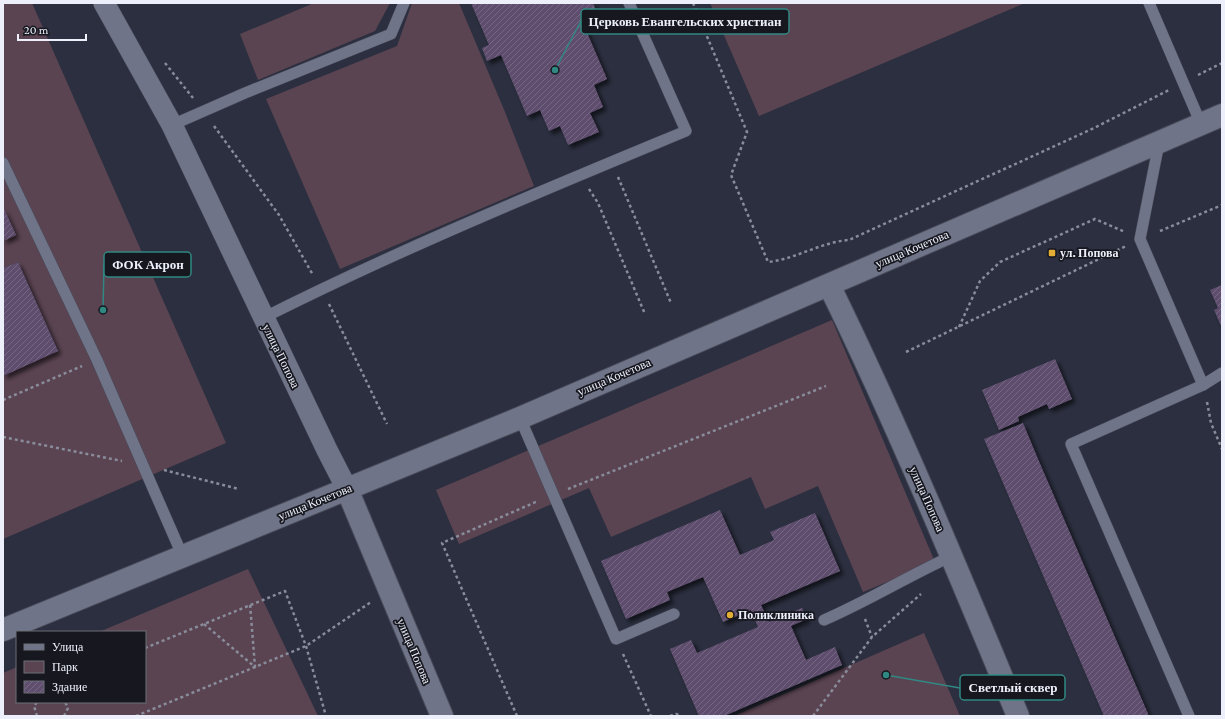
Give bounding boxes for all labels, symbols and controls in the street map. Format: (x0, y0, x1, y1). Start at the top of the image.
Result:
callout: Церковь Евангельских христиан (581, 9, 789, 34)
text: Церковь Евангельских христиан (589, 14, 782, 29)
scale bar (18, 16, 86, 42)
text: 20 m (24, 23, 49, 37)
street label: улица Кочетова (873, 227, 951, 271)
place label: ул. Попова (1060, 246, 1119, 260)
marker: ул. Попова (1047, 248, 1057, 258)
callout: ФОК Акрон (104, 252, 191, 277)
text: ФОК Акрон (112, 257, 184, 272)
street label: улица Попова (259, 322, 303, 391)
street label: улица Кочетова (575, 355, 653, 399)
street label: улица Попова (906, 464, 948, 534)
street label: улица Кочетова (276, 481, 355, 523)
place label: Поликлиника (738, 608, 814, 622)
marker: Поликлиника (725, 610, 735, 620)
street label: улица Попова (394, 616, 434, 686)
legend (16, 631, 146, 703)
text: Улица (52, 640, 84, 654)
text: Парк (52, 660, 78, 674)
callout: Светлый сквер (960, 675, 1065, 700)
text: Здание (52, 680, 87, 694)
text: Светлый сквер (969, 680, 1057, 695)

